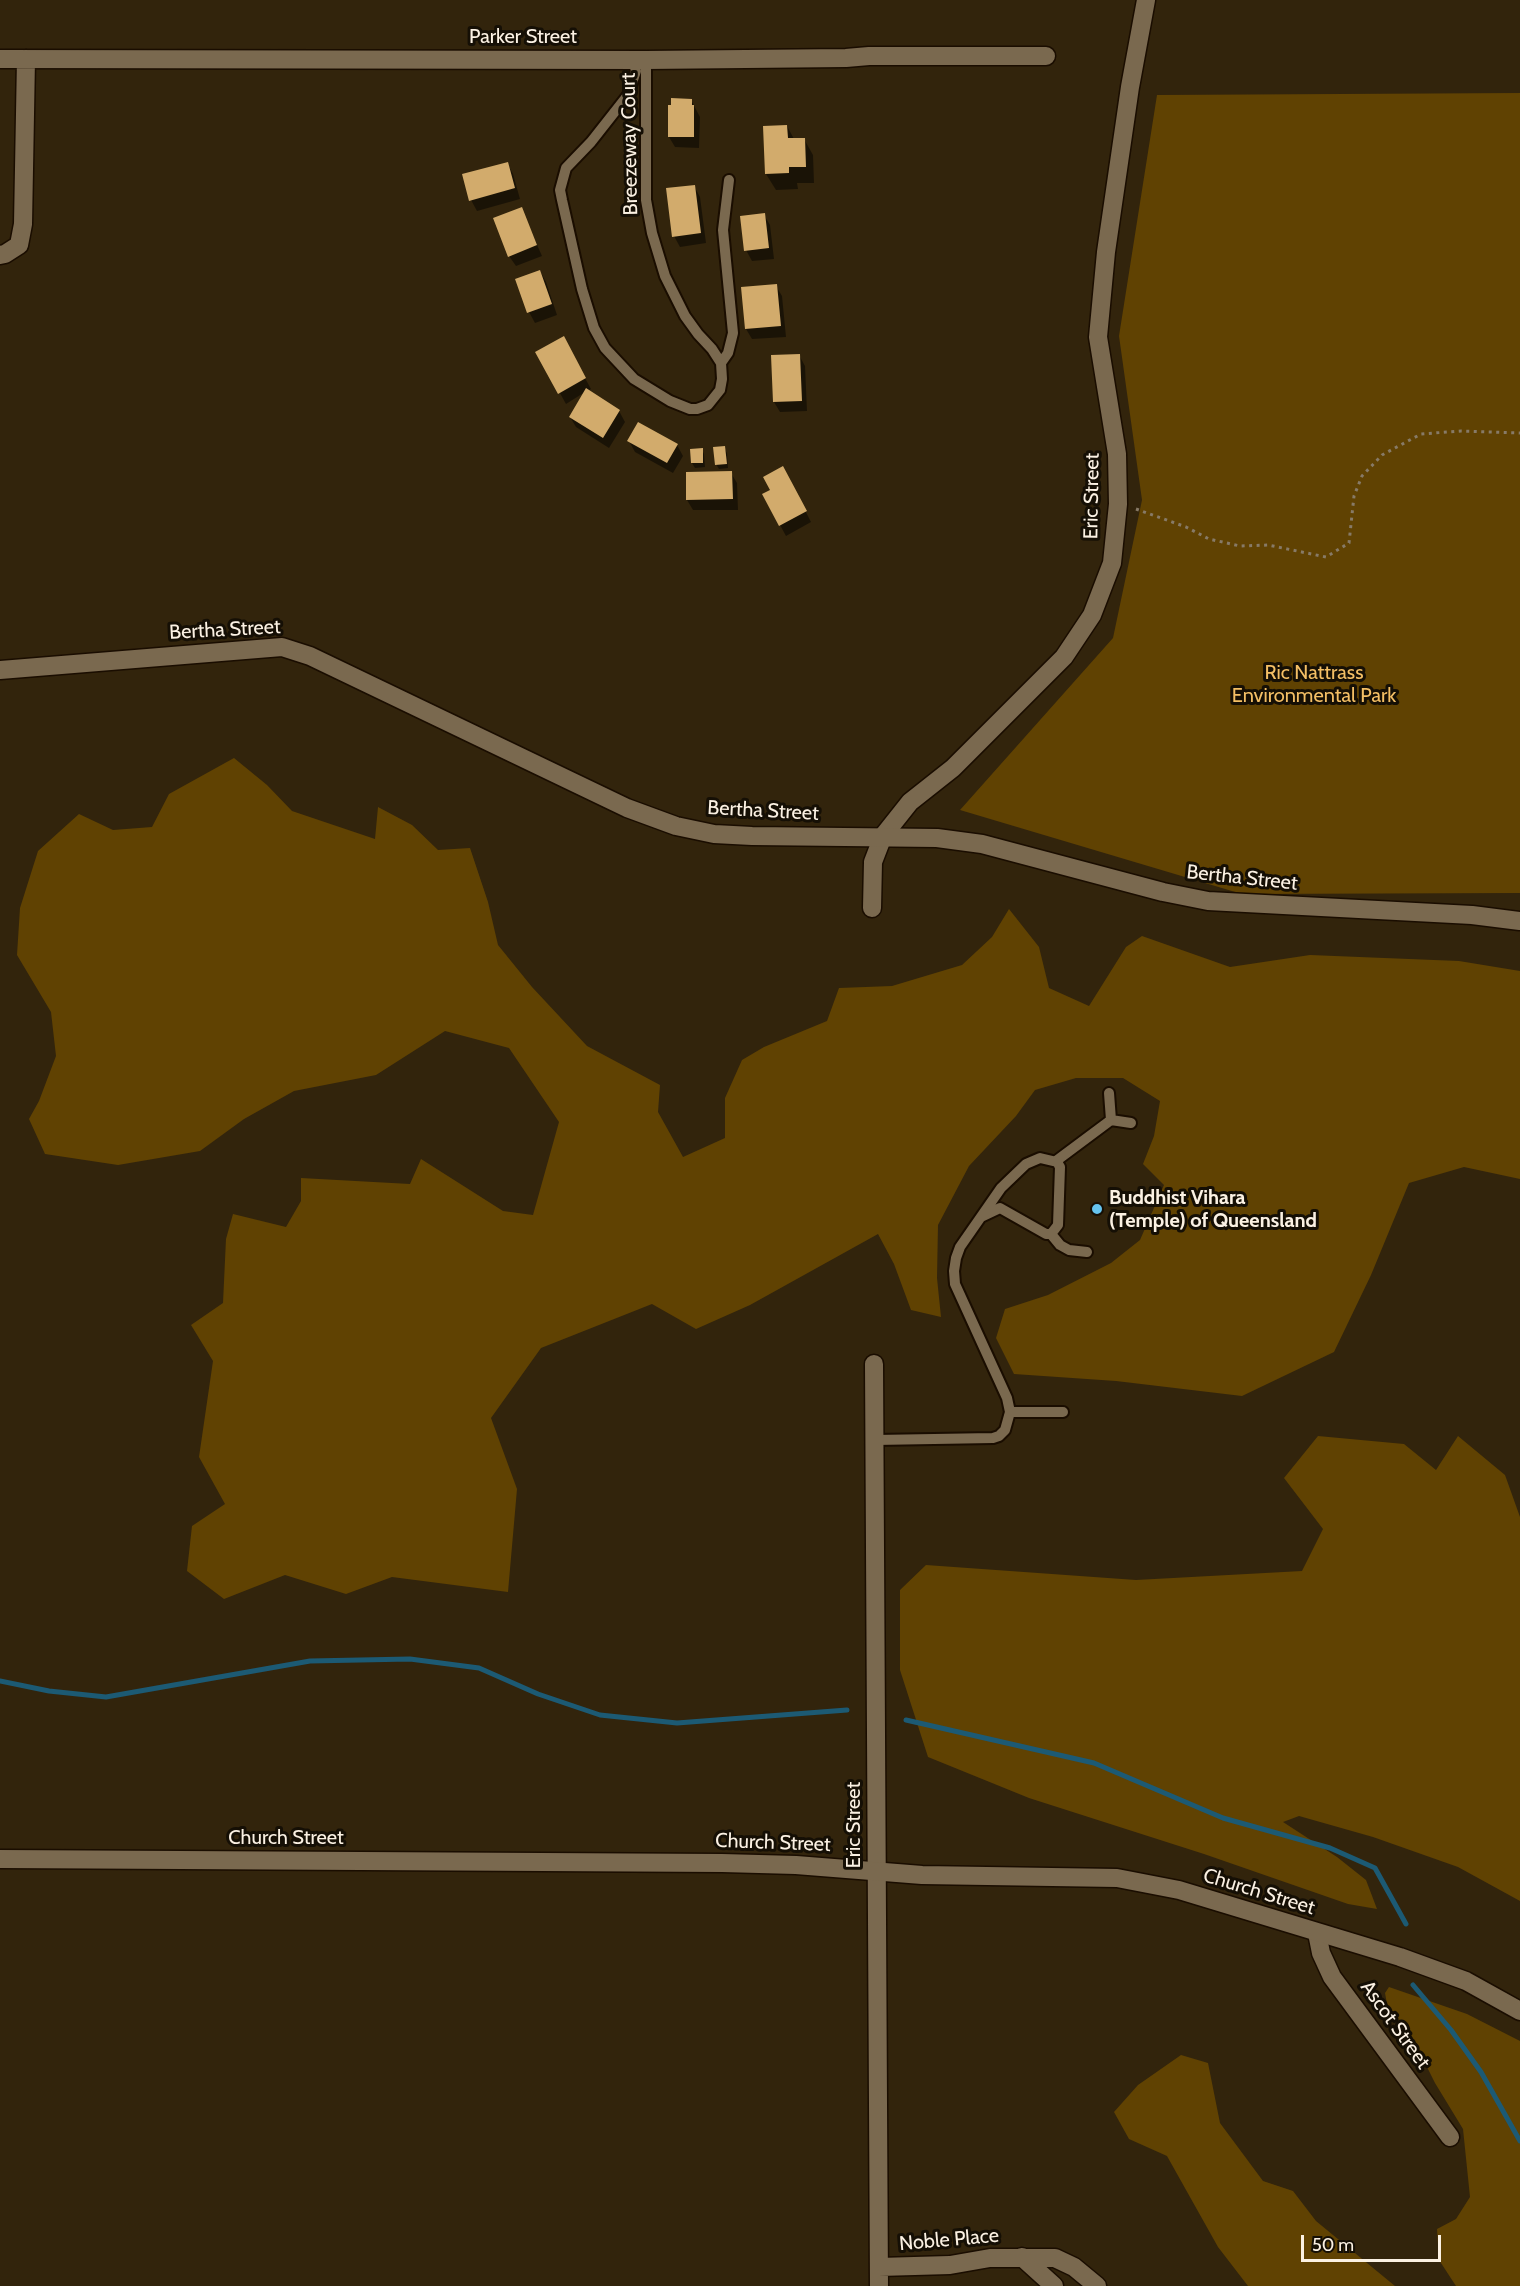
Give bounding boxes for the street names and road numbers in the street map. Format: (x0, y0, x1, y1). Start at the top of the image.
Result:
street label: Parker Street (469, 25, 577, 49)
street label: Breezeway Court (617, 73, 643, 215)
street label: Eric Street (1079, 453, 1105, 539)
street label: Bertha Street (169, 615, 281, 645)
street label: Bertha Street (707, 796, 819, 826)
street label: Bertha Street (1185, 860, 1299, 896)
street label: Eric Street (842, 1782, 866, 1868)
street label: Church Street (228, 1826, 344, 1850)
street label: Church Street (715, 1829, 831, 1857)
street label: Church Street (1200, 1864, 1318, 1920)
street label: Ascot Street (1355, 1976, 1435, 2074)
street label: Noble Place (898, 2224, 1000, 2256)

